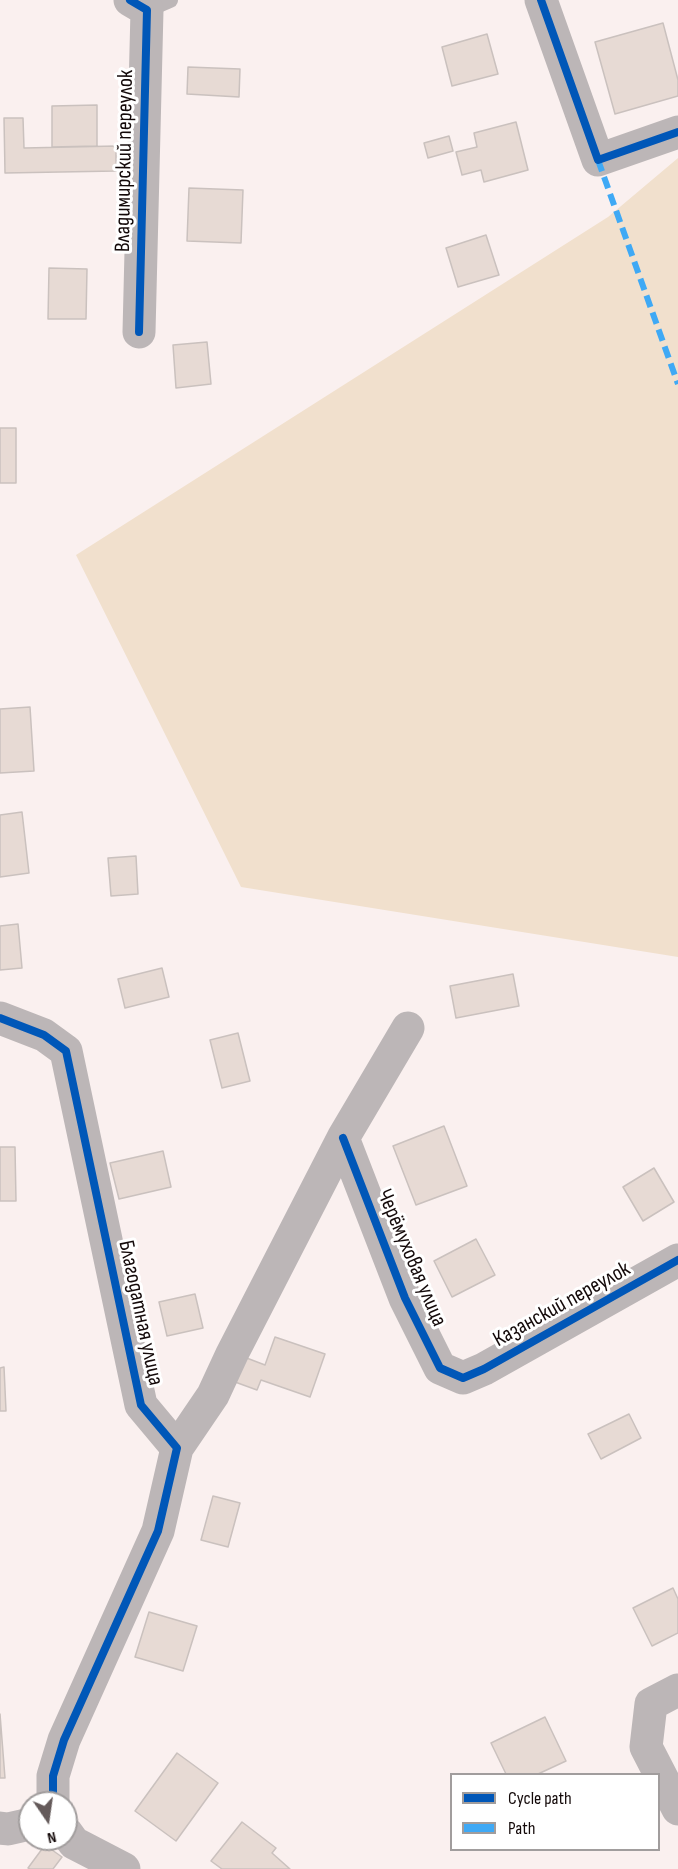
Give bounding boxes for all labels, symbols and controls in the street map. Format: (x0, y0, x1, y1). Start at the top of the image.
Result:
street label: Владимирский переулок (110, 70, 140, 252)
street label: Черёмуховая улица (370, 1185, 452, 1331)
street label: Благодатная улица (112, 1238, 168, 1388)
street label: Казанский переулок (489, 1256, 635, 1354)
legend (450, 1773, 660, 1851)
text: Cycle path (508, 1788, 572, 1809)
north arrow (18, 1791, 78, 1851)
text: Path (508, 1818, 536, 1839)
text: N (45, 1827, 58, 1847)

